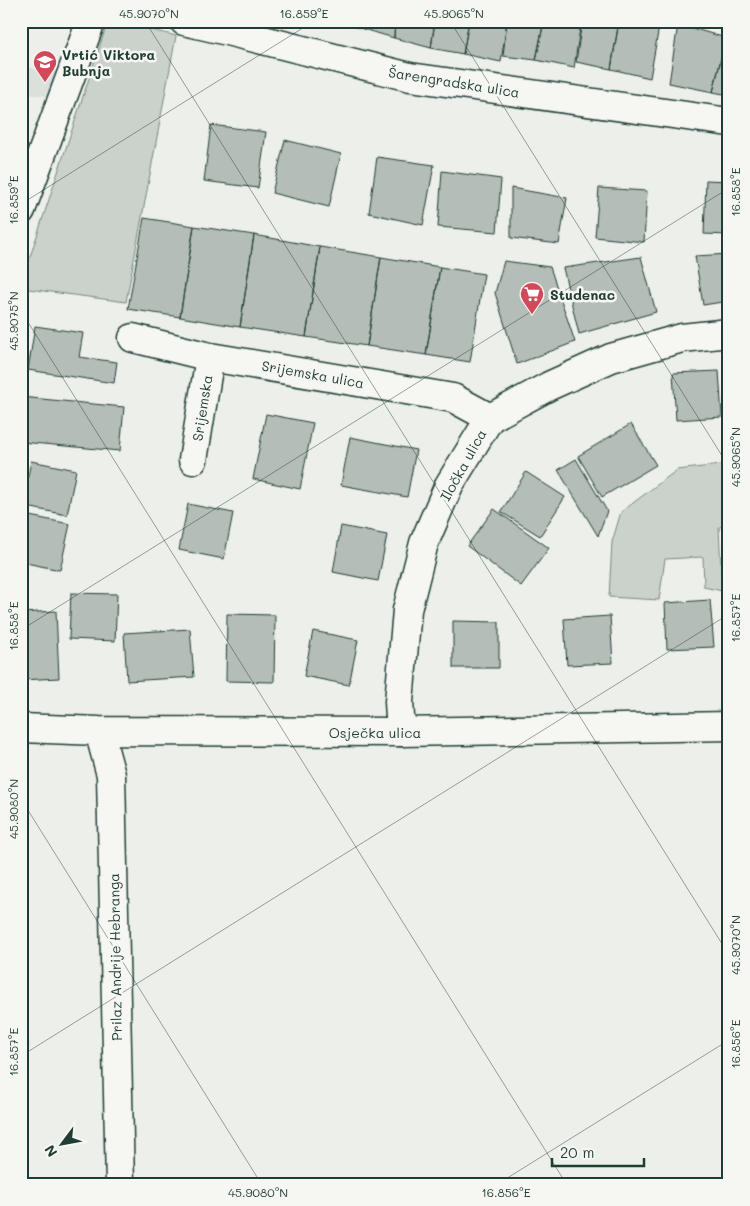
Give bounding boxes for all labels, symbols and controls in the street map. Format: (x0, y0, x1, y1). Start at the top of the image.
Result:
text: 45.9070°N (119, 5, 179, 21)
text: 16.859°E (279, 5, 329, 21)
text: 45.9065°N (424, 5, 484, 21)
place label: Vrtić Viktora Bubnja (62, 45, 155, 80)
school or university icon: Vrtić Viktora Bubnja (32, 49, 58, 83)
street label: Šarengradska ulica (387, 62, 521, 102)
text: 16.858°E (727, 167, 743, 217)
text: 16.859°E (5, 175, 21, 225)
supermarket icon: Studenac (519, 281, 545, 315)
place label: Studenac (550, 285, 615, 304)
text: 45.9075°N (5, 291, 21, 351)
street label: Srijemska ulica (260, 356, 366, 392)
street label: Srijemska (187, 374, 217, 442)
street label: Iločka ulica (435, 426, 491, 504)
text: 45.9065°N (727, 427, 743, 487)
text: 16.857°E (727, 594, 743, 642)
text: 16.858°E (5, 601, 21, 651)
street label: Osječka ulica (329, 723, 421, 742)
text: 45.9080°N (5, 779, 21, 839)
street label: Prilaz Andrije Hebranga (104, 873, 126, 1041)
text: 45.9070°N (727, 915, 743, 975)
text: 16.856°E (727, 1019, 743, 1069)
text: 16.857°E (5, 1028, 21, 1076)
north arrow (38, 1118, 88, 1168)
scale bar (552, 1136, 645, 1168)
text: N (40, 1142, 61, 1161)
text: 20 m (560, 1142, 594, 1162)
text: 45.9080°N (228, 1184, 288, 1200)
text: 16.856°E (481, 1184, 531, 1200)

